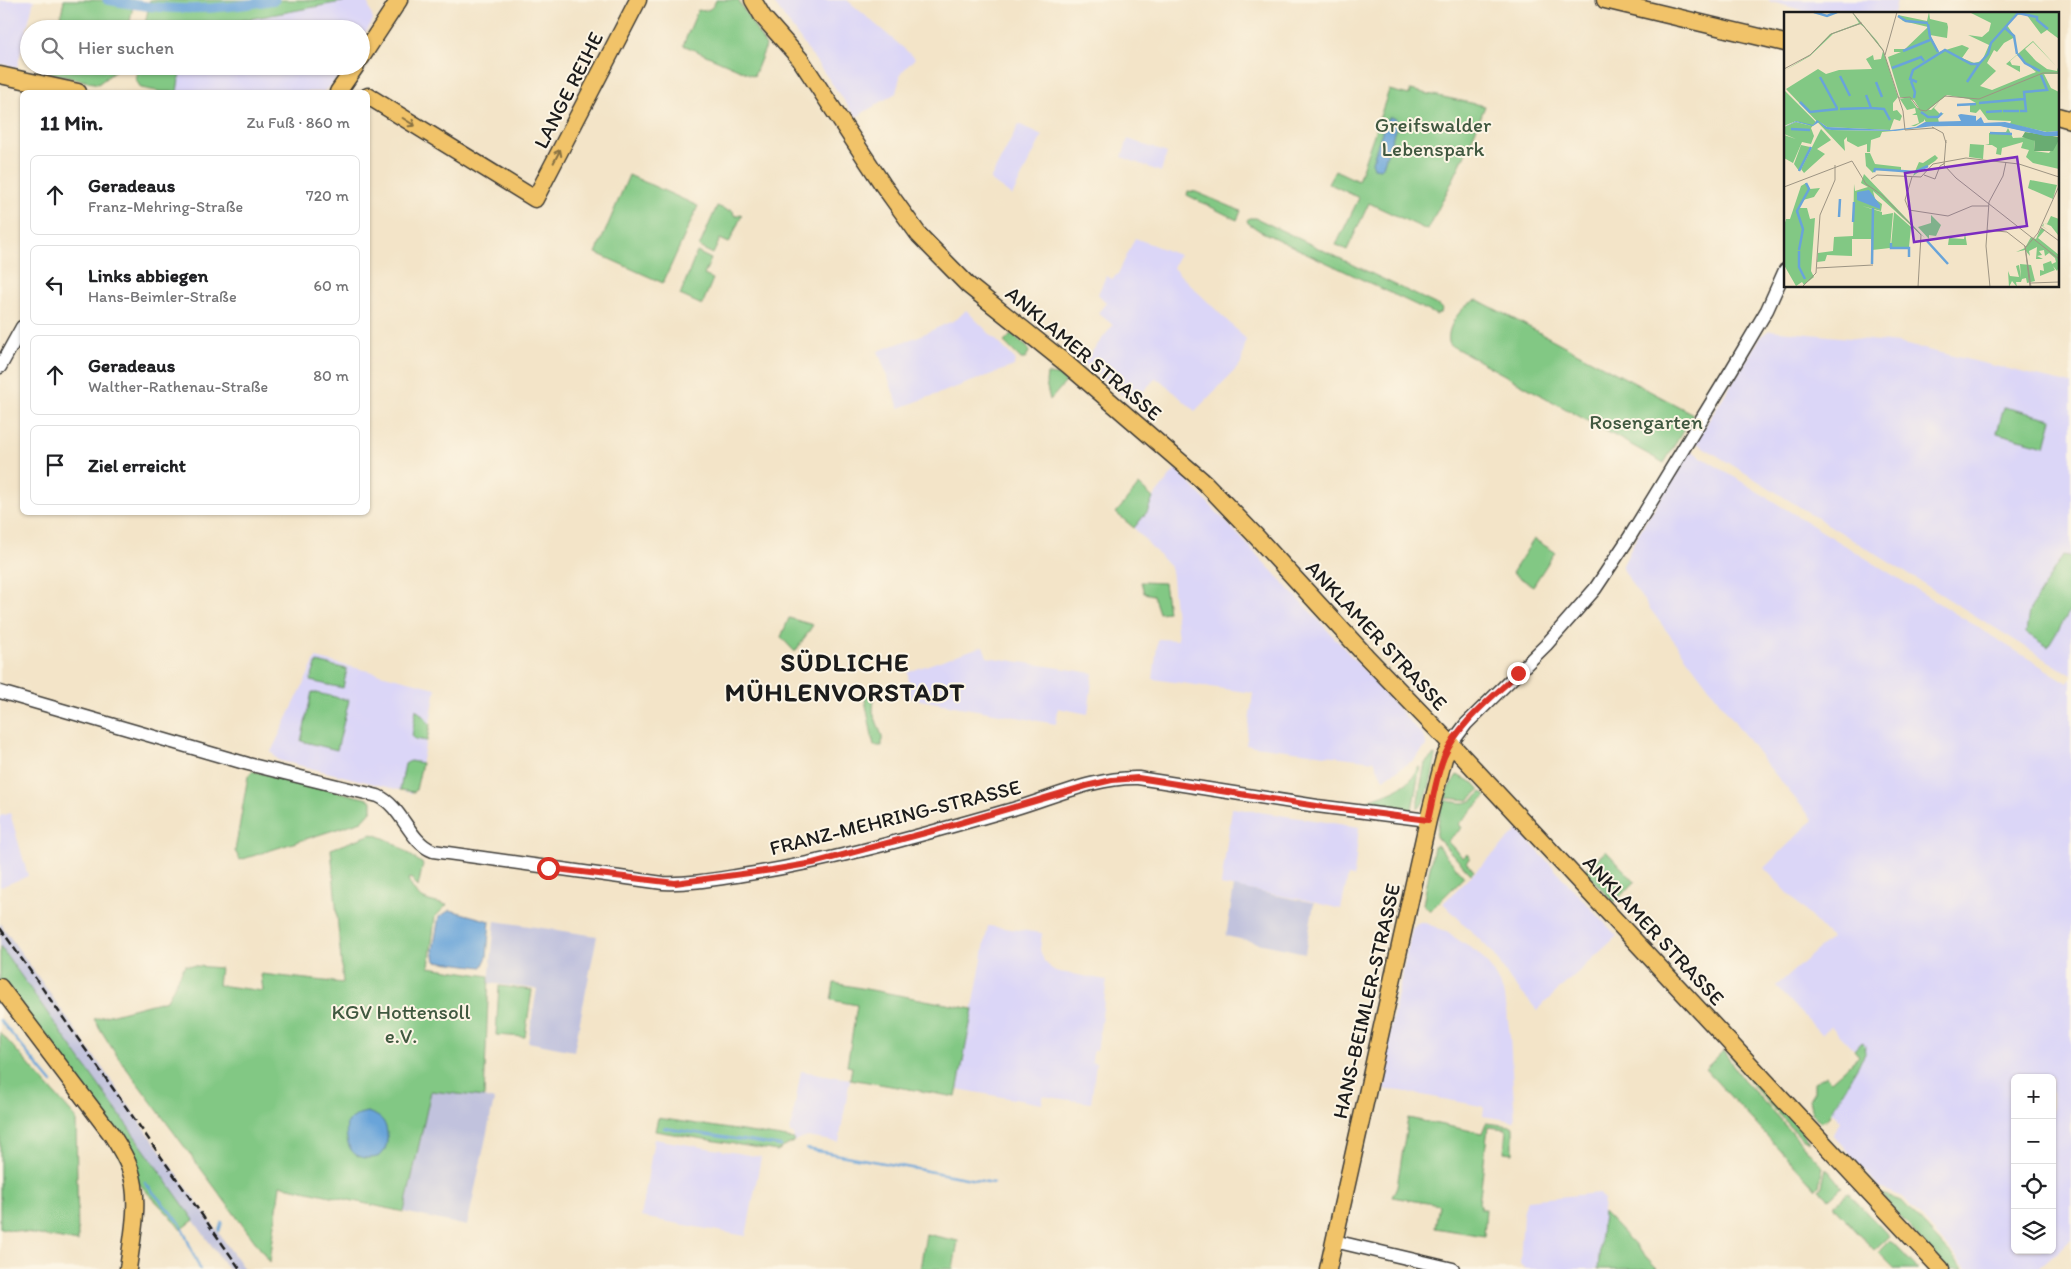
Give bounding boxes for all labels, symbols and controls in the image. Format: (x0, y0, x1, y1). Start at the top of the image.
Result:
inset map (1784, 12, 2058, 288)
search box (20, 20, 370, 75)
street label: LANGE REIHE (528, 27, 608, 153)
icon: search (38, 34, 66, 62)
text: Hier suchen (78, 36, 174, 59)
text: 11 Min. (40, 110, 103, 135)
park label: Greifswalder Lebenspark (1375, 112, 1492, 161)
text: Zu Fuß · 860 m (246, 113, 350, 132)
one-way arrow (401, 118, 415, 128)
one-way arrow (553, 149, 562, 164)
text: Geradeaus (88, 174, 175, 197)
icon: ahead (41, 181, 69, 209)
text: 720 m (306, 186, 349, 205)
text: Franz-Mehring-Straße (88, 197, 243, 216)
text: Links abbiegen (88, 264, 208, 287)
icon: left (41, 271, 69, 299)
text: 60 m (314, 276, 349, 295)
street label: ANKLAMER STRASSE (1001, 280, 1167, 426)
text: Hans-Beimler-Straße (88, 287, 237, 306)
text: Geradeaus (88, 354, 175, 377)
icon: ahead (41, 361, 69, 389)
text: 80 m (313, 366, 349, 385)
text: Walther-Rathenau-Straße (88, 377, 268, 396)
park label: Rosengarten (1589, 409, 1703, 434)
icon: arrive (41, 451, 69, 479)
text: Ziel erreicht (88, 454, 186, 477)
street label: ANKLAMER STRASSE (1301, 555, 1453, 715)
district label: SÜDLICHE MÜHLENVORSTADT (725, 646, 965, 708)
route end (1507, 662, 1530, 685)
street label: FRANZ-MEHRING-STRASSE (767, 774, 1023, 860)
street label: ANKLAMER STRASSE (1578, 850, 1730, 1010)
route start (537, 857, 560, 880)
street label: HANS-BEIMLER-STRASSE (1327, 881, 1405, 1121)
park label: KGV Hottensoll e.V. (332, 999, 471, 1048)
map controls (2011, 1074, 2056, 1254)
button: + (2011, 1074, 2056, 1119)
button: − (2011, 1119, 2056, 1164)
button: locate (2011, 1164, 2056, 1209)
button: layers (2011, 1209, 2056, 1254)

